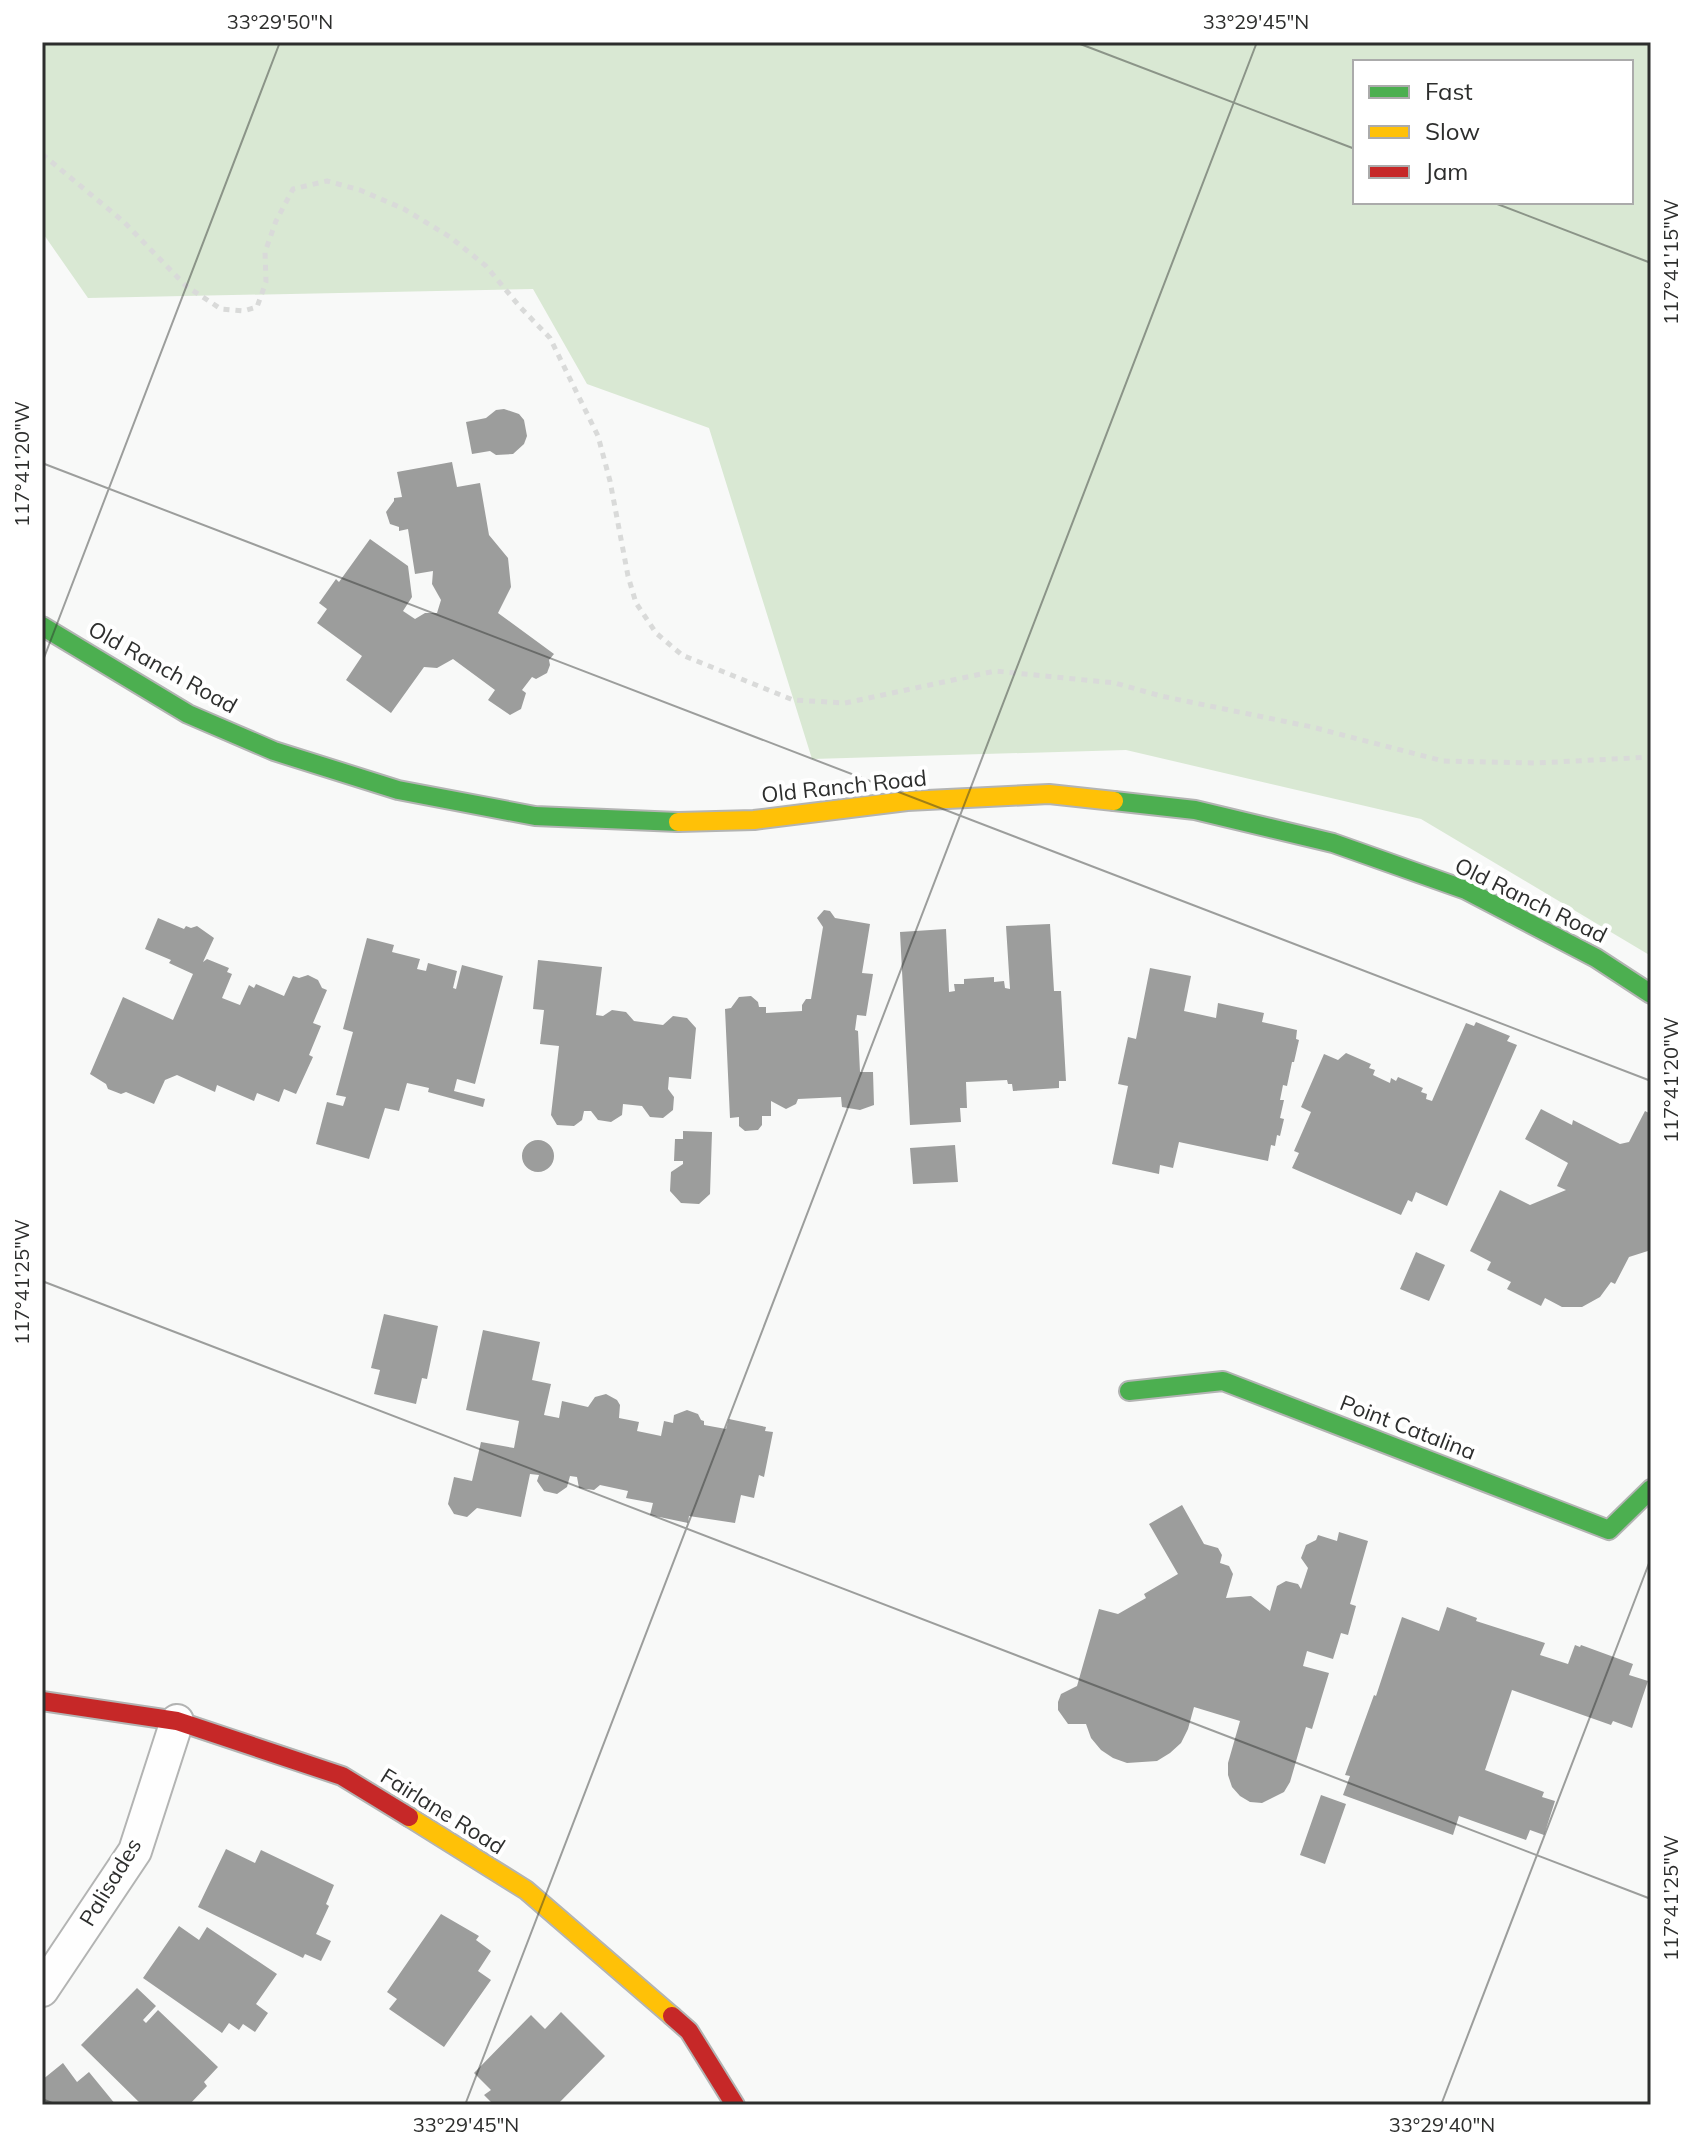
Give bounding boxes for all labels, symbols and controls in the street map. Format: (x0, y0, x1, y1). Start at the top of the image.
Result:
text: 33°29'50"N (227, 9, 333, 34)
text: 33°29'45"N (1203, 9, 1309, 34)
legend (1353, 60, 1633, 204)
text: Fast (1425, 76, 1473, 106)
text: Slow (1425, 116, 1480, 146)
text: Jam (1425, 156, 1468, 186)
text: 117°41'15"W (1658, 199, 1683, 325)
text: 117°41'20"W (9, 401, 34, 527)
street label: Old Ranch Road (84, 615, 242, 719)
street label: Old Ranch Road (760, 763, 928, 809)
street label: Old Ranch Road (1450, 851, 1612, 949)
text: 117°41'20"W (1658, 1017, 1683, 1143)
text: 117°41'25"W (9, 1219, 34, 1345)
street label: Point Catalina (1336, 1388, 1480, 1466)
street label: Fairlane Road (376, 1762, 510, 1860)
street label: Palisades (73, 1833, 147, 1931)
text: 117°41'25"W (1658, 1835, 1683, 1961)
text: 33°29'45"N (413, 2112, 519, 2137)
text: 33°29'40"N (1389, 2112, 1495, 2137)

